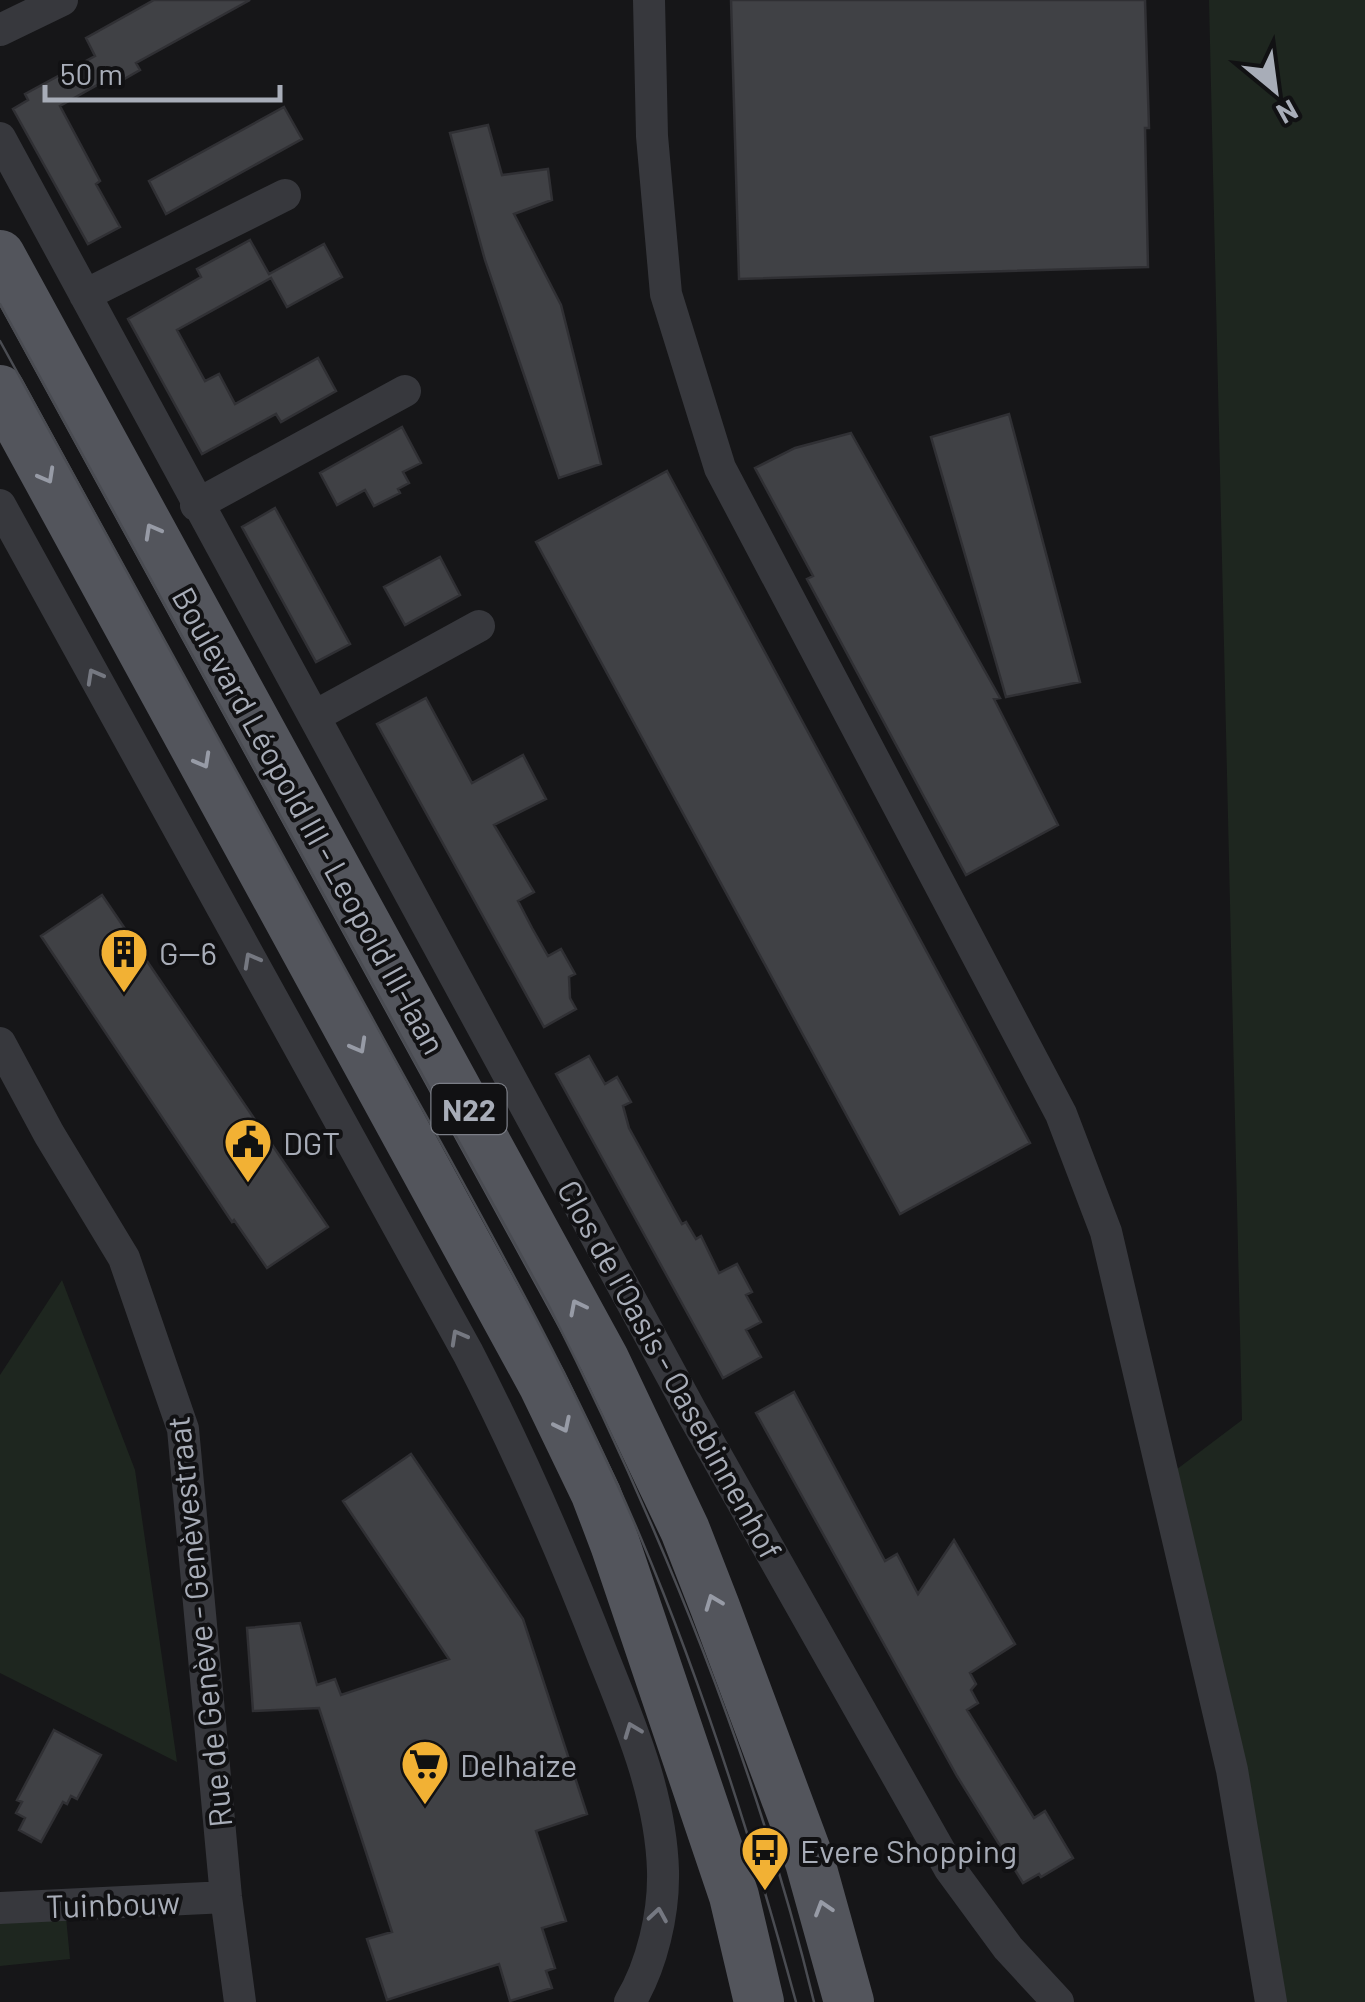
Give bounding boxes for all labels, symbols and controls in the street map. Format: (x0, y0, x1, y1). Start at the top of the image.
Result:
scale bar (45, 40, 280, 102)
north arrow (1225, 40, 1325, 140)
text: 50 m (60, 55, 123, 91)
text: N (1271, 93, 1304, 132)
one-way arrow (34, 465, 54, 483)
one-way arrow (144, 524, 164, 542)
street label: Boulevard Léopold III - Leopold III-laan (165, 580, 455, 1060)
one-way arrow (86, 668, 106, 686)
one-way arrow (190, 750, 210, 768)
building icon: G--6 (98, 926, 150, 994)
place label: G--6 (159, 933, 217, 971)
one-way arrow (243, 953, 263, 971)
one-way arrow (347, 1035, 366, 1054)
road number: N22 (432, 1084, 506, 1134)
public building icon: DGT (222, 1116, 274, 1184)
place label: DGT (283, 1123, 340, 1161)
street label: Clos de l'Oasis - Oasebinnenhof (551, 1173, 791, 1565)
one-way arrow (570, 1300, 590, 1318)
one-way arrow (451, 1329, 471, 1347)
one-way arrow (550, 1414, 570, 1432)
street label: Rue de Genève - Genèvestraat (158, 1415, 238, 1829)
one-way arrow (704, 1595, 725, 1612)
one-way arrow (623, 1722, 644, 1739)
supermarket icon: Delhaize (399, 1738, 451, 1806)
place label: Delhaize (460, 1745, 577, 1783)
bus stop icon: Evere Shopping (739, 1824, 791, 1892)
place label: Evere Shopping (800, 1831, 1017, 1869)
street label: Tuinbouw (45, 1882, 181, 1924)
one-way arrow (814, 1900, 835, 1917)
one-way arrow (647, 1907, 668, 1923)

